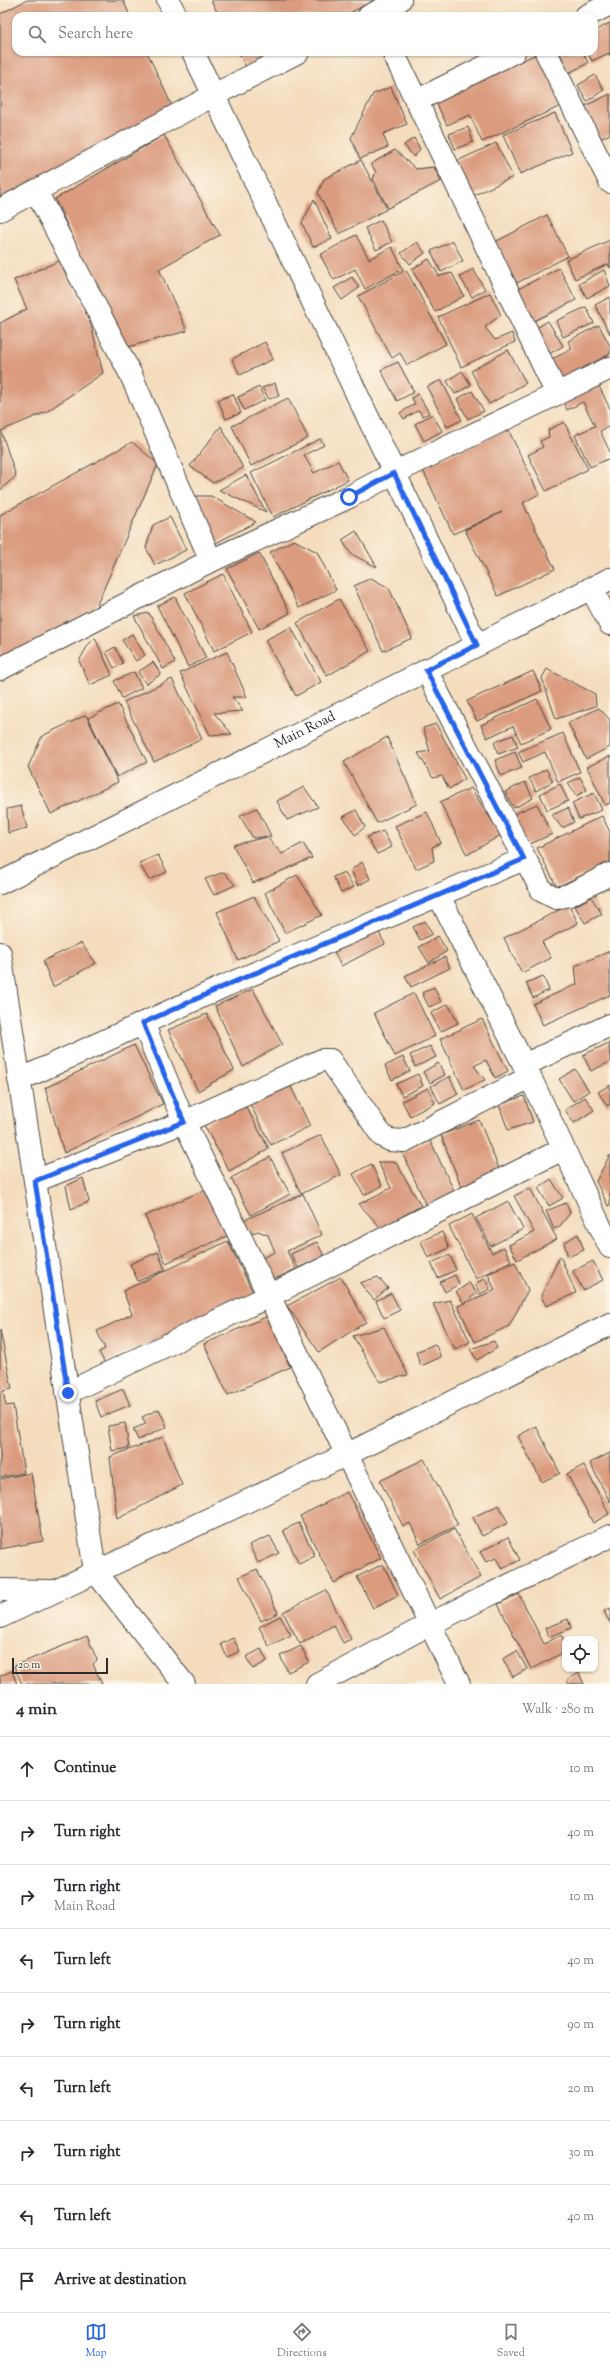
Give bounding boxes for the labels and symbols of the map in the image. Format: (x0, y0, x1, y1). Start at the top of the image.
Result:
route start (340, 488, 358, 506)
street label: Main Road (271, 707, 339, 755)
route end (59, 1384, 77, 1402)
scale bar (12, 1656, 108, 1675)

